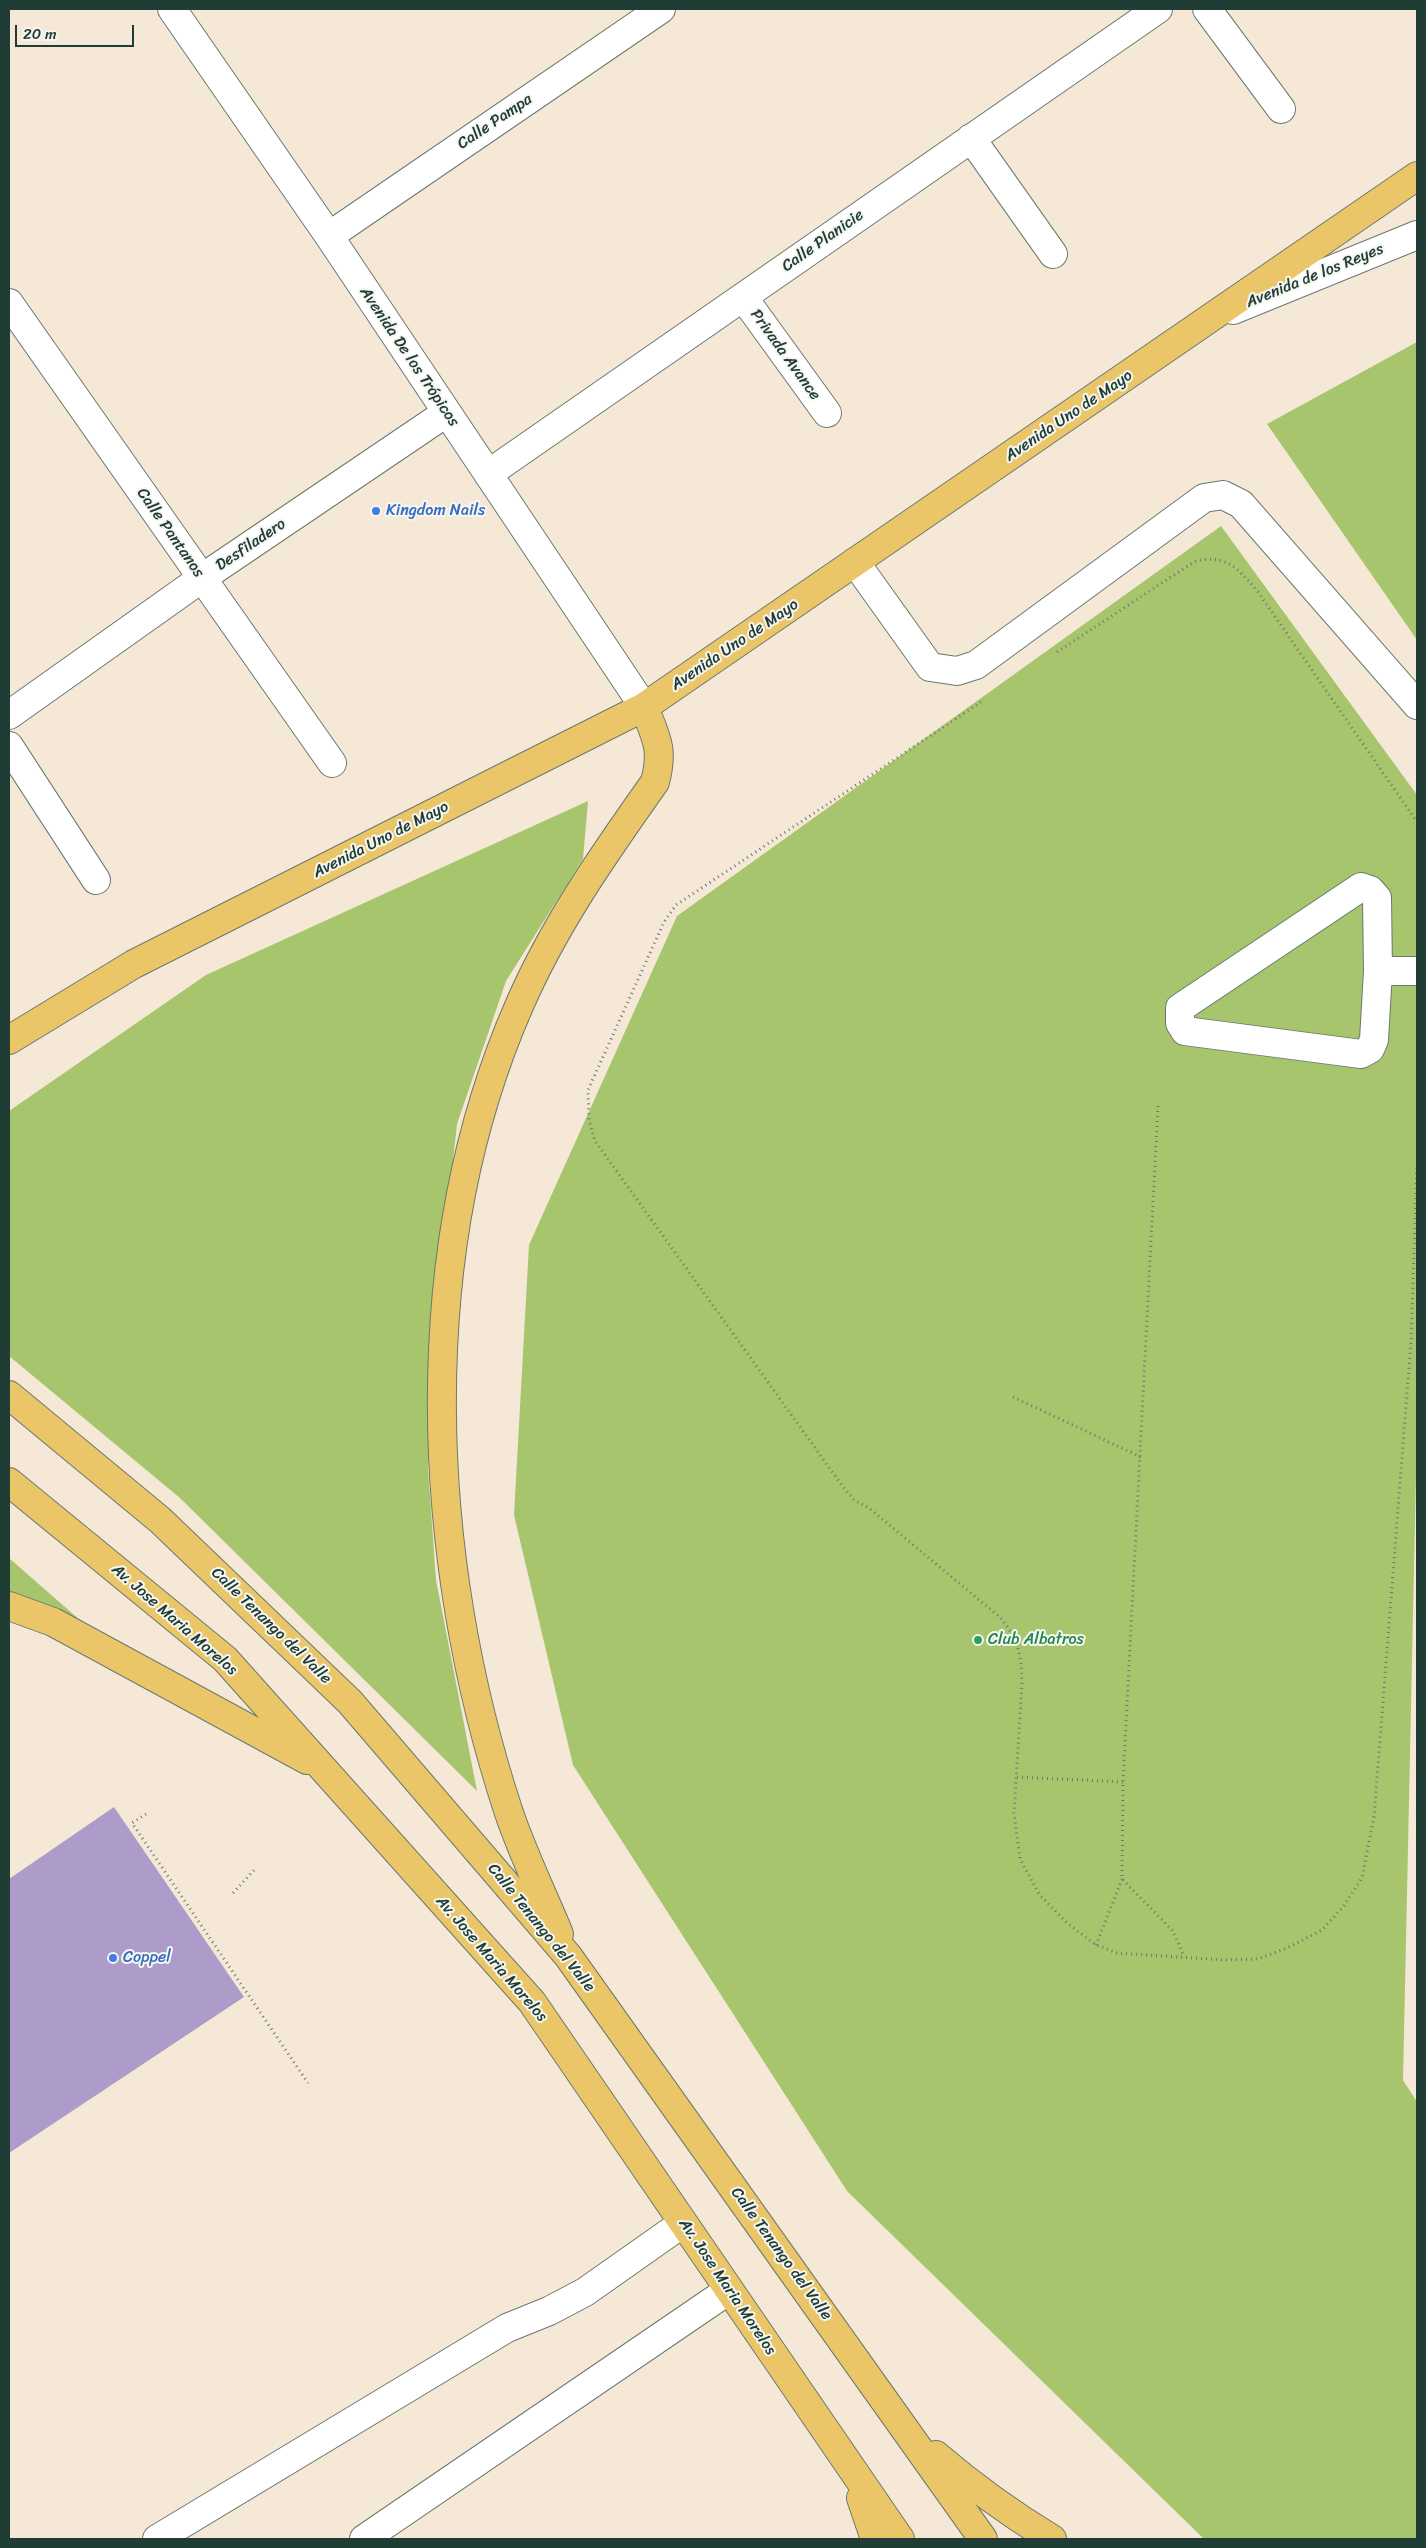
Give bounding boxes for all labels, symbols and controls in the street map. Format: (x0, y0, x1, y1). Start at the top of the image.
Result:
scale bar (18, 15, 136, 47)
text: 20 m (23, 21, 57, 47)
street label: Calle Pampa (454, 90, 536, 154)
street label: Calle Planicie (778, 206, 868, 276)
street label: Avenida de los Reyes (1243, 240, 1387, 312)
street label: Avenida De los Trópicos (355, 283, 463, 431)
street label: Privada Avance (746, 306, 824, 404)
street label: Avenida Uno de Mayo (1002, 366, 1136, 466)
street label: Calle Pantanos (132, 485, 208, 581)
place label: Kingdom Nails (386, 501, 485, 521)
marker: Kingdom Nails (370, 505, 382, 517)
street label: Desfiladero (212, 515, 290, 575)
street label: Avenida Uno de Mayo (668, 595, 802, 695)
street label: Avenida Uno de Mayo (310, 797, 452, 883)
street label: Av. Jose Maria Morelos (107, 1560, 241, 1680)
street label: Calle Tenango del Valle (207, 1564, 335, 1688)
place label: Club Albatros (988, 1630, 1084, 1650)
marker: Club Albatros (972, 1634, 984, 1646)
street label: Calle Tenango del Valle (483, 1860, 599, 1996)
street label: Av. Jose Maria Morelos (431, 1892, 551, 2026)
place label: Coppel (123, 1948, 171, 1968)
marker: Coppel (107, 1952, 119, 1964)
street label: Calle Tenango del Valle (726, 2184, 836, 2324)
street label: Av. Jose Maria Morelos (674, 2215, 780, 2359)

